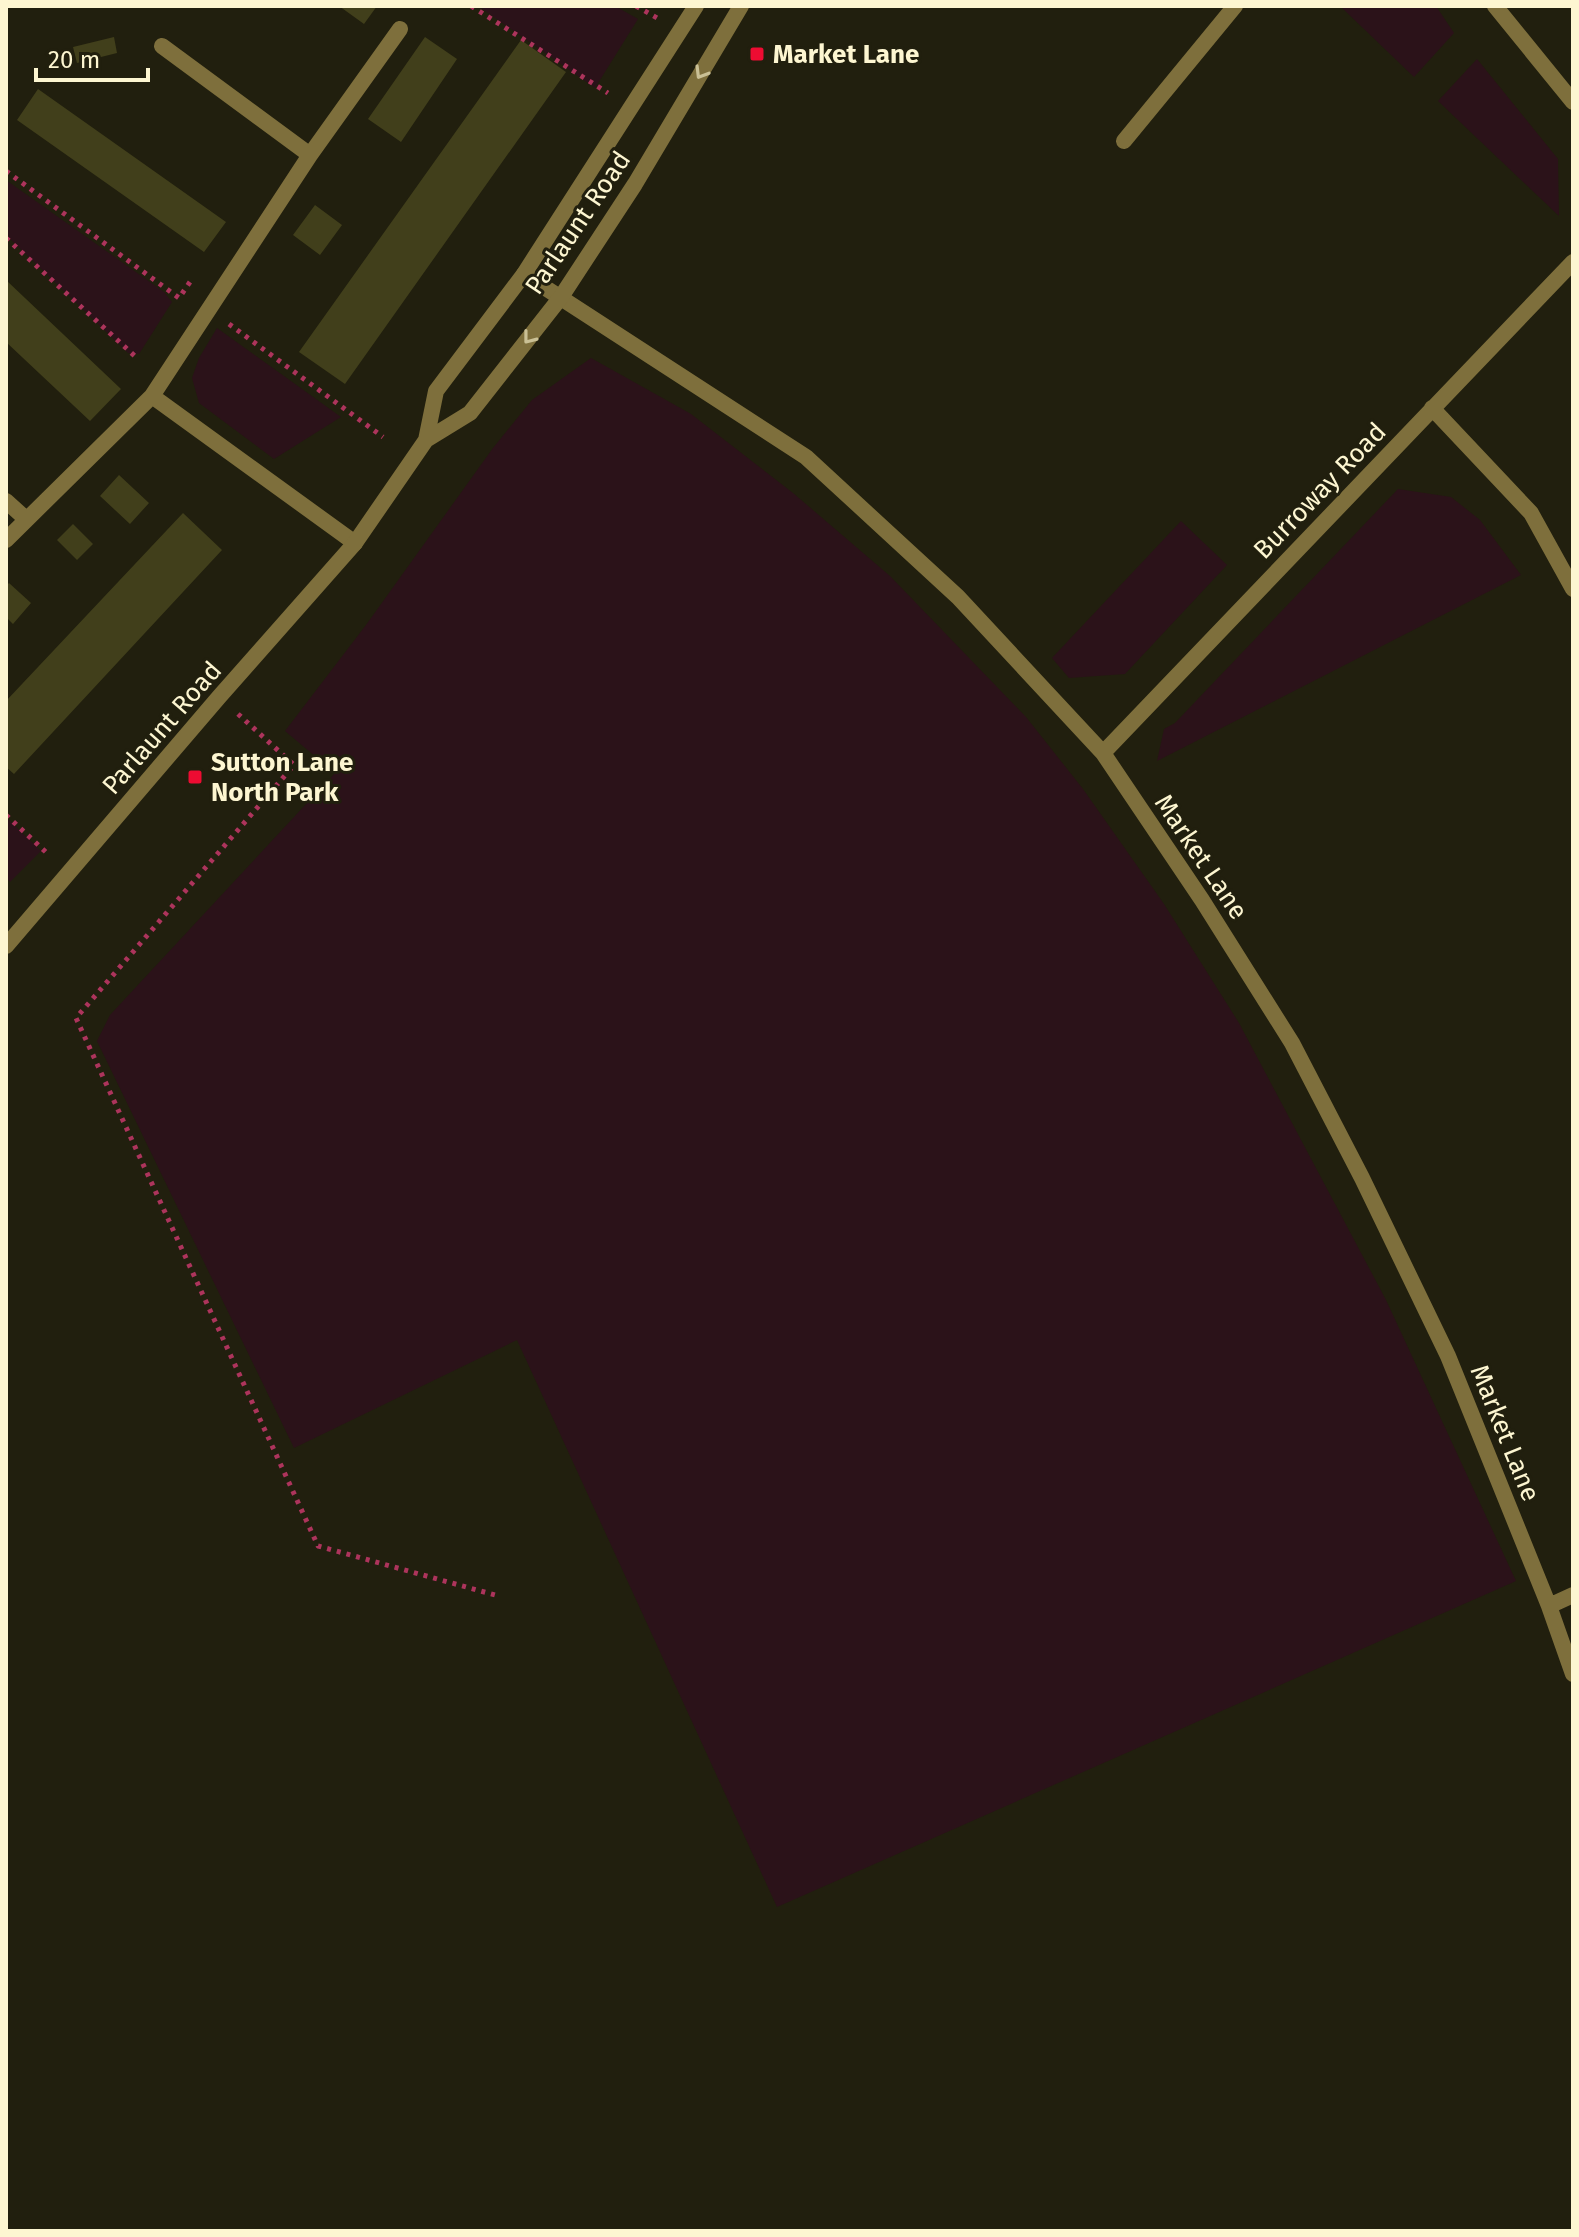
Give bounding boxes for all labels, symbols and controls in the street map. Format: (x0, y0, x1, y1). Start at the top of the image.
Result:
scale bar (36, 32, 148, 82)
place label: Market Lane (773, 39, 919, 70)
marker: Market Lane (748, 45, 766, 63)
text: 20 m (48, 46, 100, 74)
one-way arrow (695, 64, 711, 79)
street label: Parlaunt Road (519, 145, 637, 301)
one-way arrow (524, 329, 538, 344)
street label: Burroway Road (1247, 417, 1393, 565)
street label: Parlaunt Road (96, 655, 228, 801)
place label: Sutton Lane North Park (211, 747, 353, 808)
marker: Sutton Lane North Park (186, 768, 204, 786)
street label: Market Lane (1148, 789, 1254, 925)
street label: Market Lane (1464, 1360, 1546, 1506)

